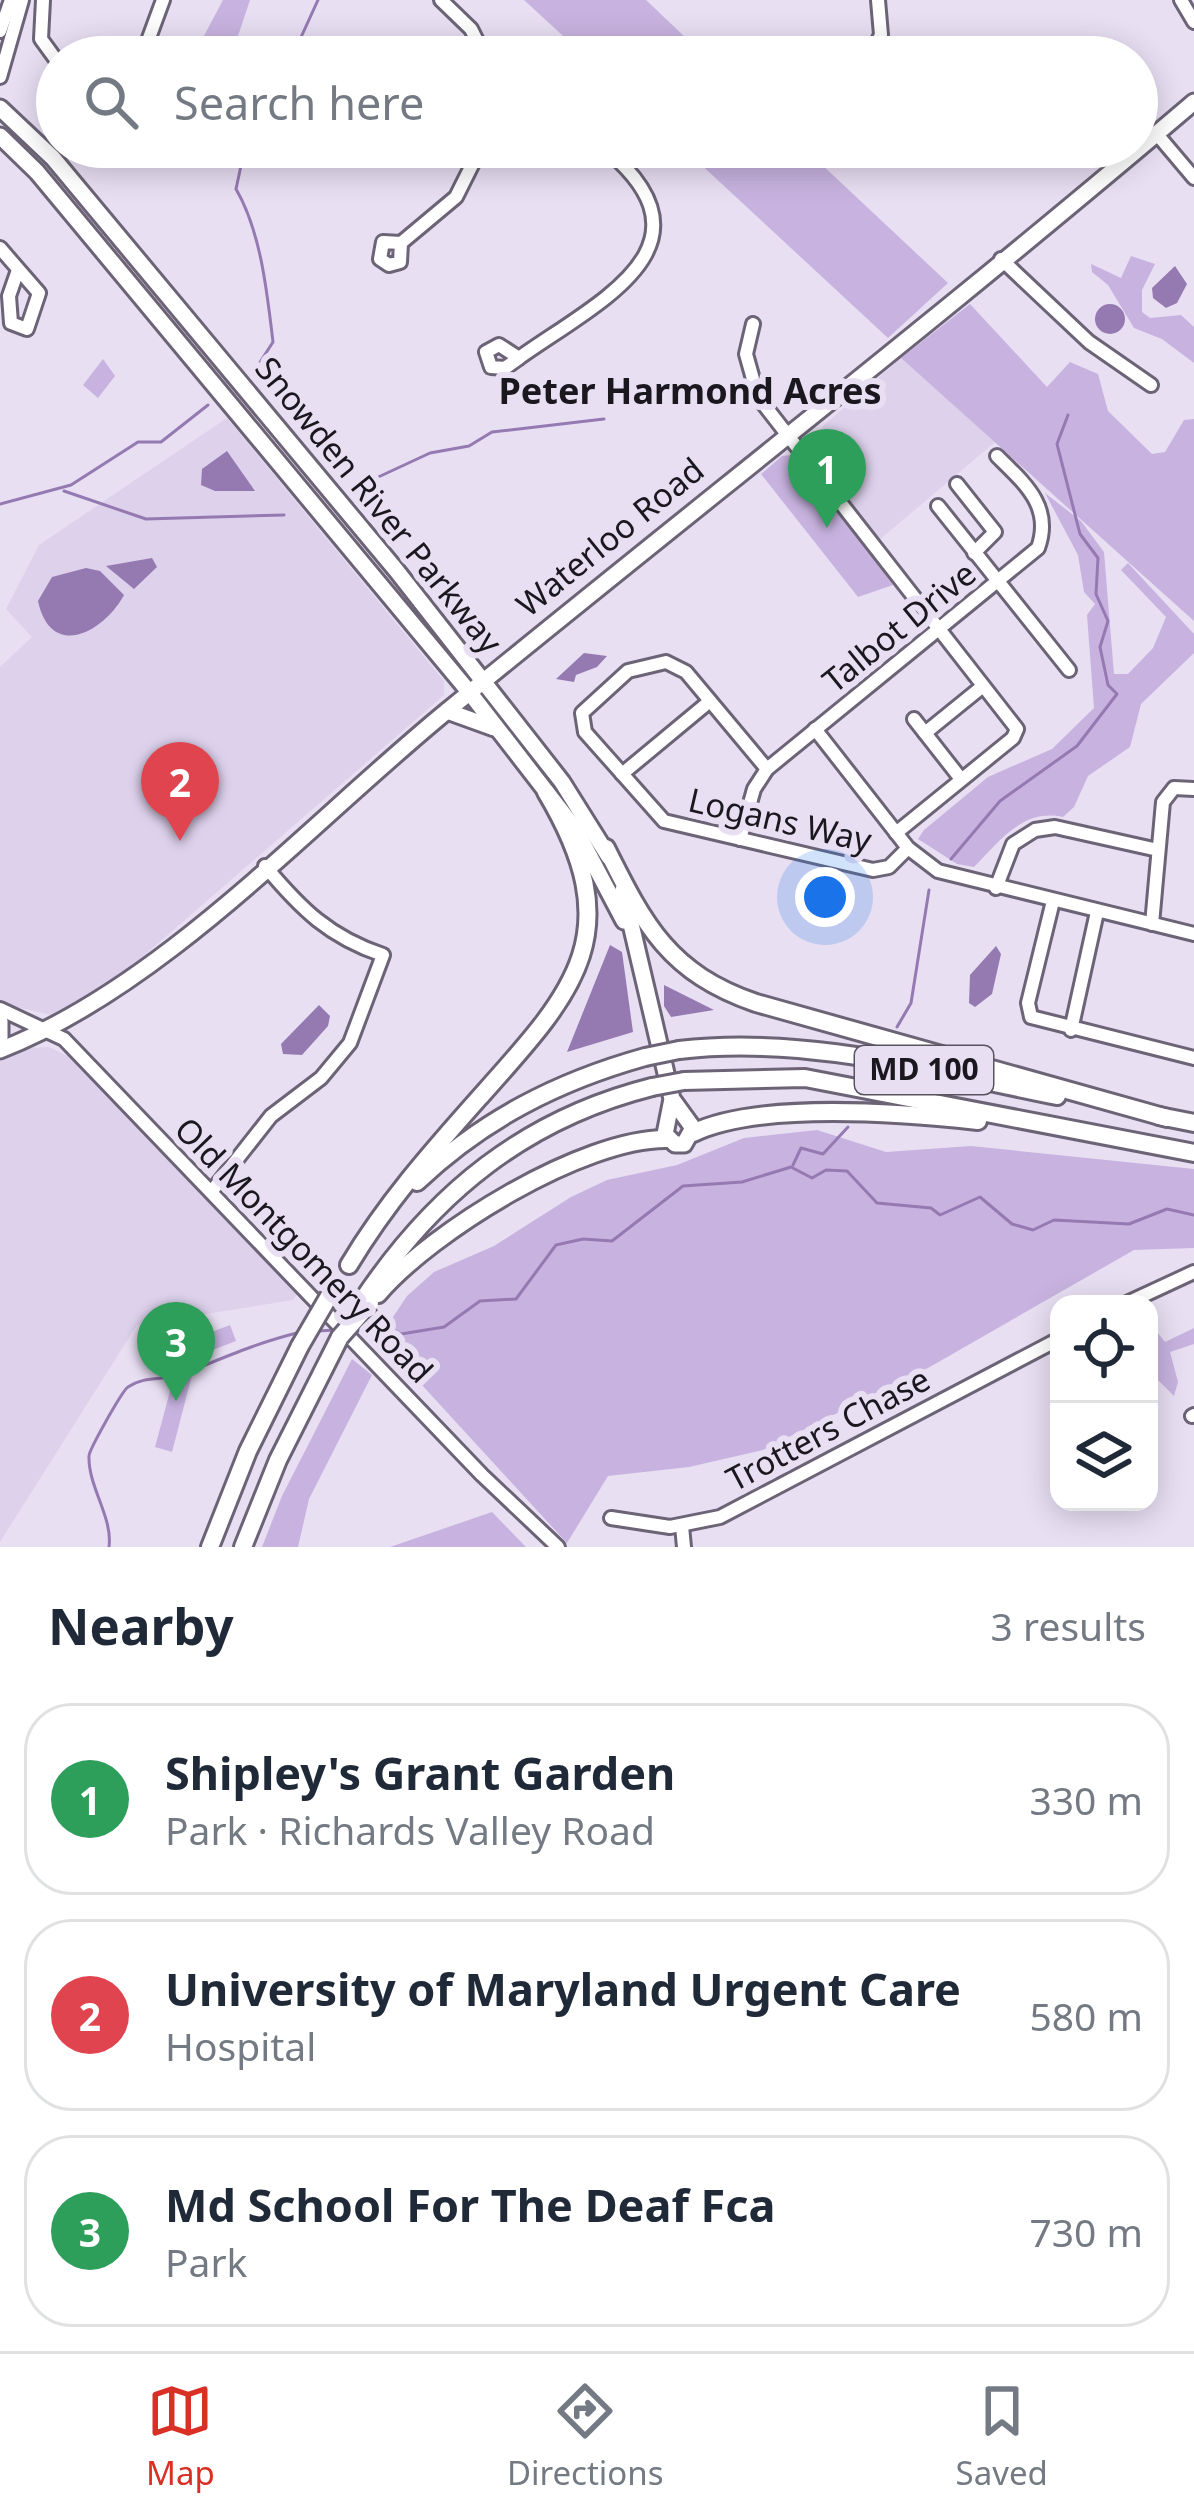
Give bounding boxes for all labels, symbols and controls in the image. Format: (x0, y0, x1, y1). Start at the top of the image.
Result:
search box (36, 36, 1158, 168)
icon: search (78, 69, 144, 135)
text: Search here (174, 72, 424, 133)
street label: Snowden River Parkway (246, 347, 513, 662)
district label: Peter Harmond Acres (498, 366, 882, 415)
pin: 1 (788, 429, 866, 528)
street label: Waterloo Road (507, 447, 713, 626)
street label: Talbot Drive (813, 551, 985, 702)
pin: 2 (141, 742, 219, 841)
street label: Logans Way (684, 777, 876, 862)
your location (795, 867, 855, 927)
road number: MD 100 (855, 1046, 993, 1094)
street label: Old Montgomery Road (165, 1107, 443, 1392)
map controls (1050, 1295, 1158, 1511)
button: locate (1050, 1295, 1158, 1403)
pin: 3 (137, 1302, 215, 1401)
street label: Trotters Chase (718, 1356, 937, 1501)
button: layers (1050, 1403, 1158, 1511)
text: Nearby (48, 1590, 234, 1660)
text: 3 results (991, 1599, 1146, 1652)
text: Shipley's Grant Garden (165, 1742, 675, 1803)
text: 1 (79, 1773, 101, 1826)
text: 330 m (1029, 1773, 1143, 1826)
text: Park · Richards Valley Road (165, 1803, 655, 1856)
text: University of Maryland Urgent Care (165, 1958, 961, 2019)
text: 2 (79, 1989, 101, 2042)
text: 580 m (1029, 1989, 1143, 2042)
text: Hospital (165, 2019, 316, 2072)
text: Md School For The Deaf Fca (165, 2174, 775, 2235)
text: 3 (79, 2205, 101, 2258)
text: 730 m (1029, 2205, 1143, 2258)
text: Park (165, 2235, 247, 2288)
tab: Map (146, 2378, 215, 2495)
tab: Directions (507, 2378, 664, 2495)
tab: Saved (956, 2378, 1048, 2495)

